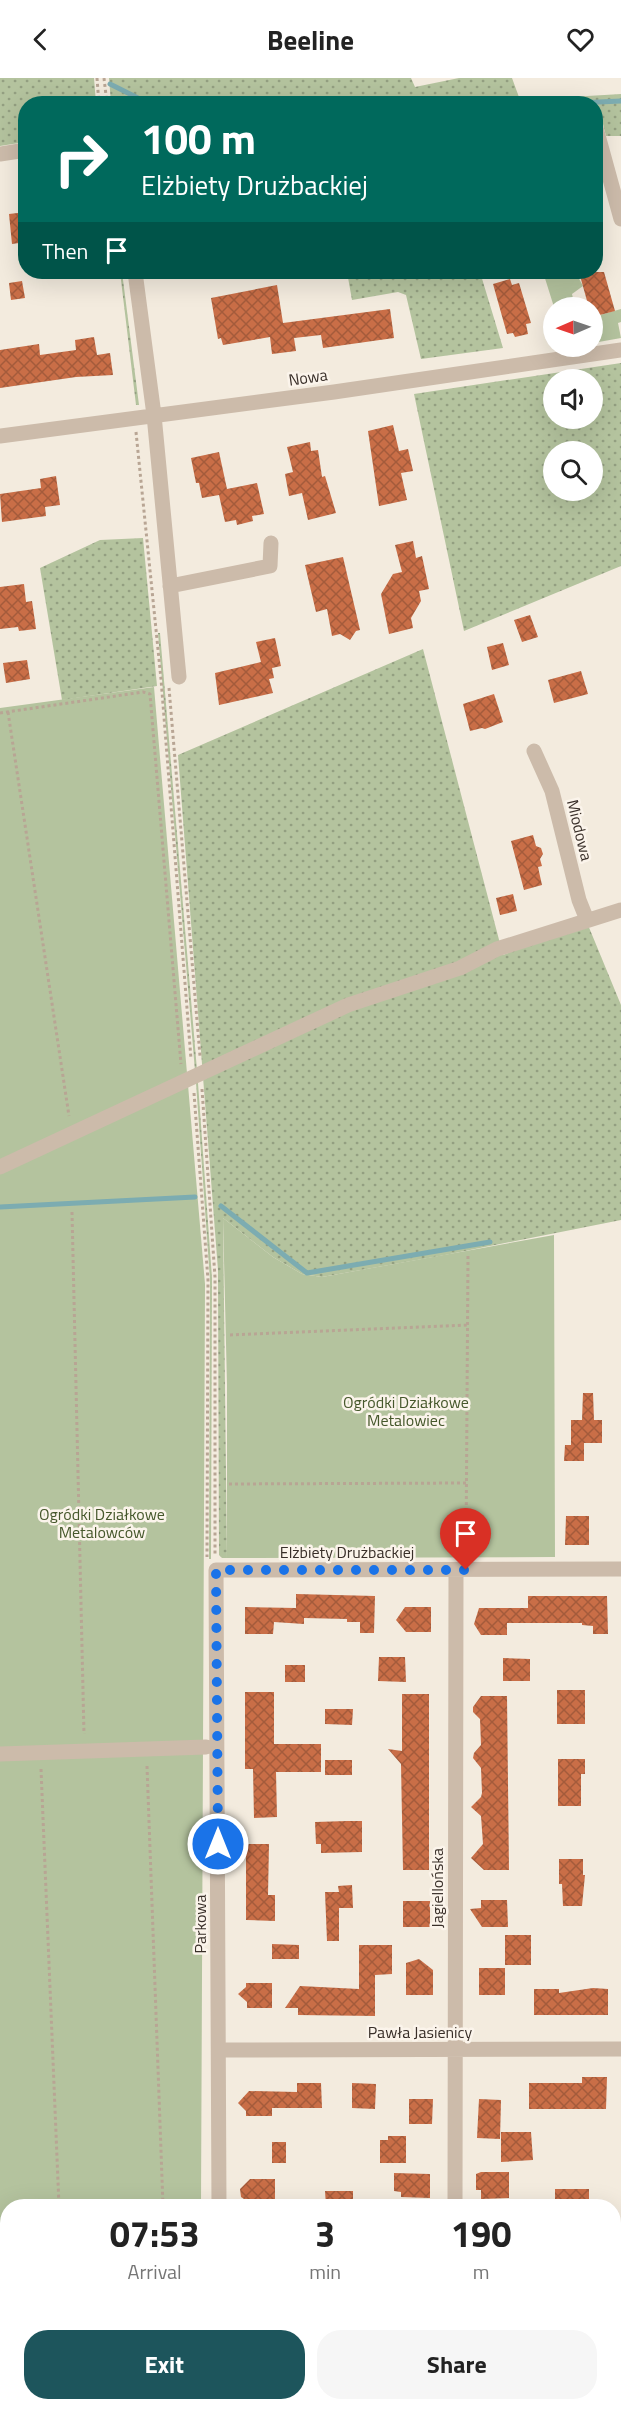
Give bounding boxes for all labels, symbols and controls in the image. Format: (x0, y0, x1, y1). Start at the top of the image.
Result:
text: Beeline (267, 19, 354, 60)
icon: back (24, 23, 57, 56)
icon: heart (564, 23, 597, 56)
text: 100 m (141, 106, 256, 170)
icon: right (42, 120, 120, 198)
text: Elżbiety Drużbackiej (141, 164, 368, 205)
text: Then (42, 234, 88, 268)
icon: arrive (100, 234, 133, 267)
north arrow (543, 297, 603, 357)
map controls (543, 297, 603, 501)
street label: Nowa (287, 362, 329, 392)
button: sound (543, 369, 603, 429)
button: search (543, 441, 603, 501)
street label: Miodowa (561, 797, 599, 863)
park label: Ogródki Działkowe Metalowiec (343, 1390, 469, 1432)
park label: Ogródki Działkowe Metalowców (39, 1502, 165, 1544)
pin (440, 1508, 491, 1570)
icon: arrive (449, 1517, 482, 1550)
street label: Elżbiety Drużbackiej (280, 1540, 414, 1564)
position arrow (186, 1812, 250, 1876)
street label: Jagiellońska (425, 1848, 449, 1928)
street label: Parkowa (188, 1895, 212, 1953)
street label: Pawła Jasienicy (368, 2020, 473, 2044)
text: 07:53 (110, 2206, 200, 2261)
text: 3 (315, 2206, 335, 2261)
text: 190 (451, 2206, 511, 2261)
text: Arrival (128, 2256, 182, 2287)
text: min (309, 2256, 341, 2287)
text: m (473, 2256, 489, 2287)
button: Exit (24, 2330, 305, 2399)
button: Share (317, 2330, 597, 2399)

